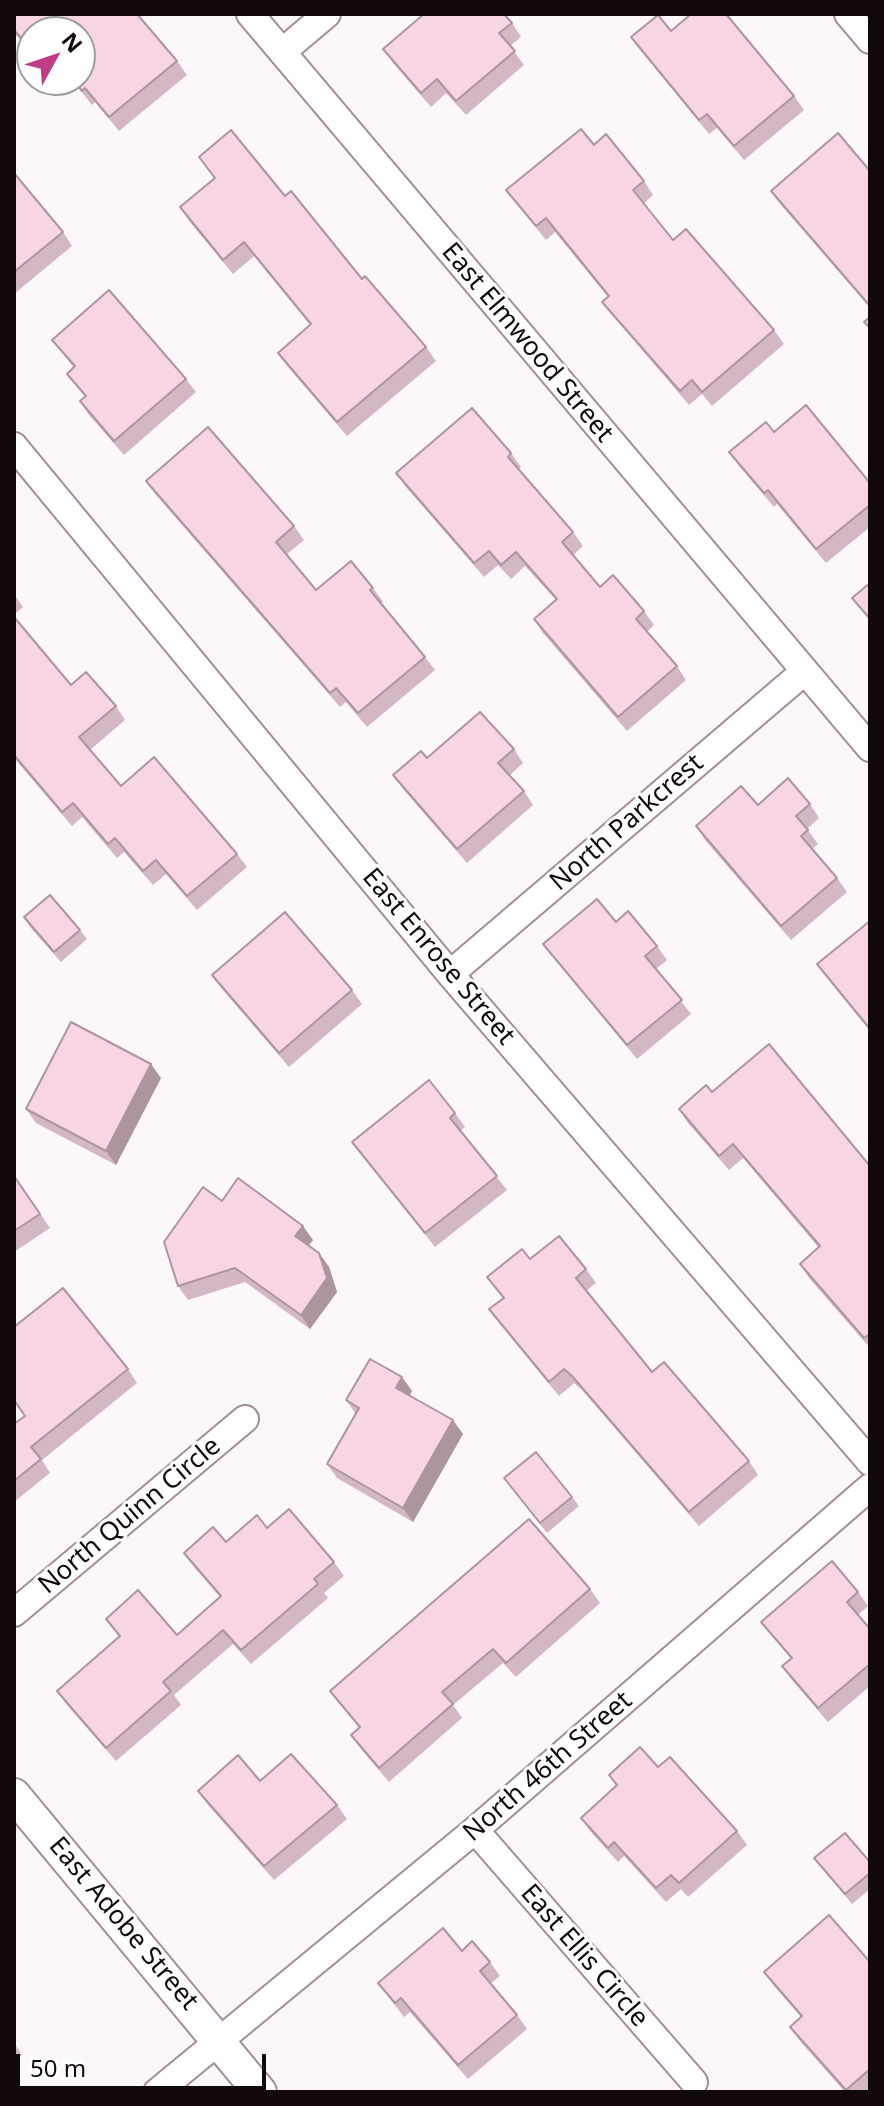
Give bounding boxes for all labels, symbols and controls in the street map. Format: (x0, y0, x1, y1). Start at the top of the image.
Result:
north arrow (16, 16, 96, 96)
text: N (56, 25, 90, 58)
street label: East Elmwood Street (435, 237, 619, 449)
street label: North Parkcrest (544, 748, 710, 898)
street label: East Enrose Street (355, 862, 521, 1052)
street label: North Quinn Circle (33, 1431, 227, 1601)
street label: North 46th Street (457, 1685, 639, 1849)
street label: East Adobe Street (42, 1831, 204, 2017)
street label: East Ellis Circle (514, 1878, 654, 2034)
scale bar (20, 2038, 270, 2088)
text: 50 m (30, 2051, 86, 2084)

